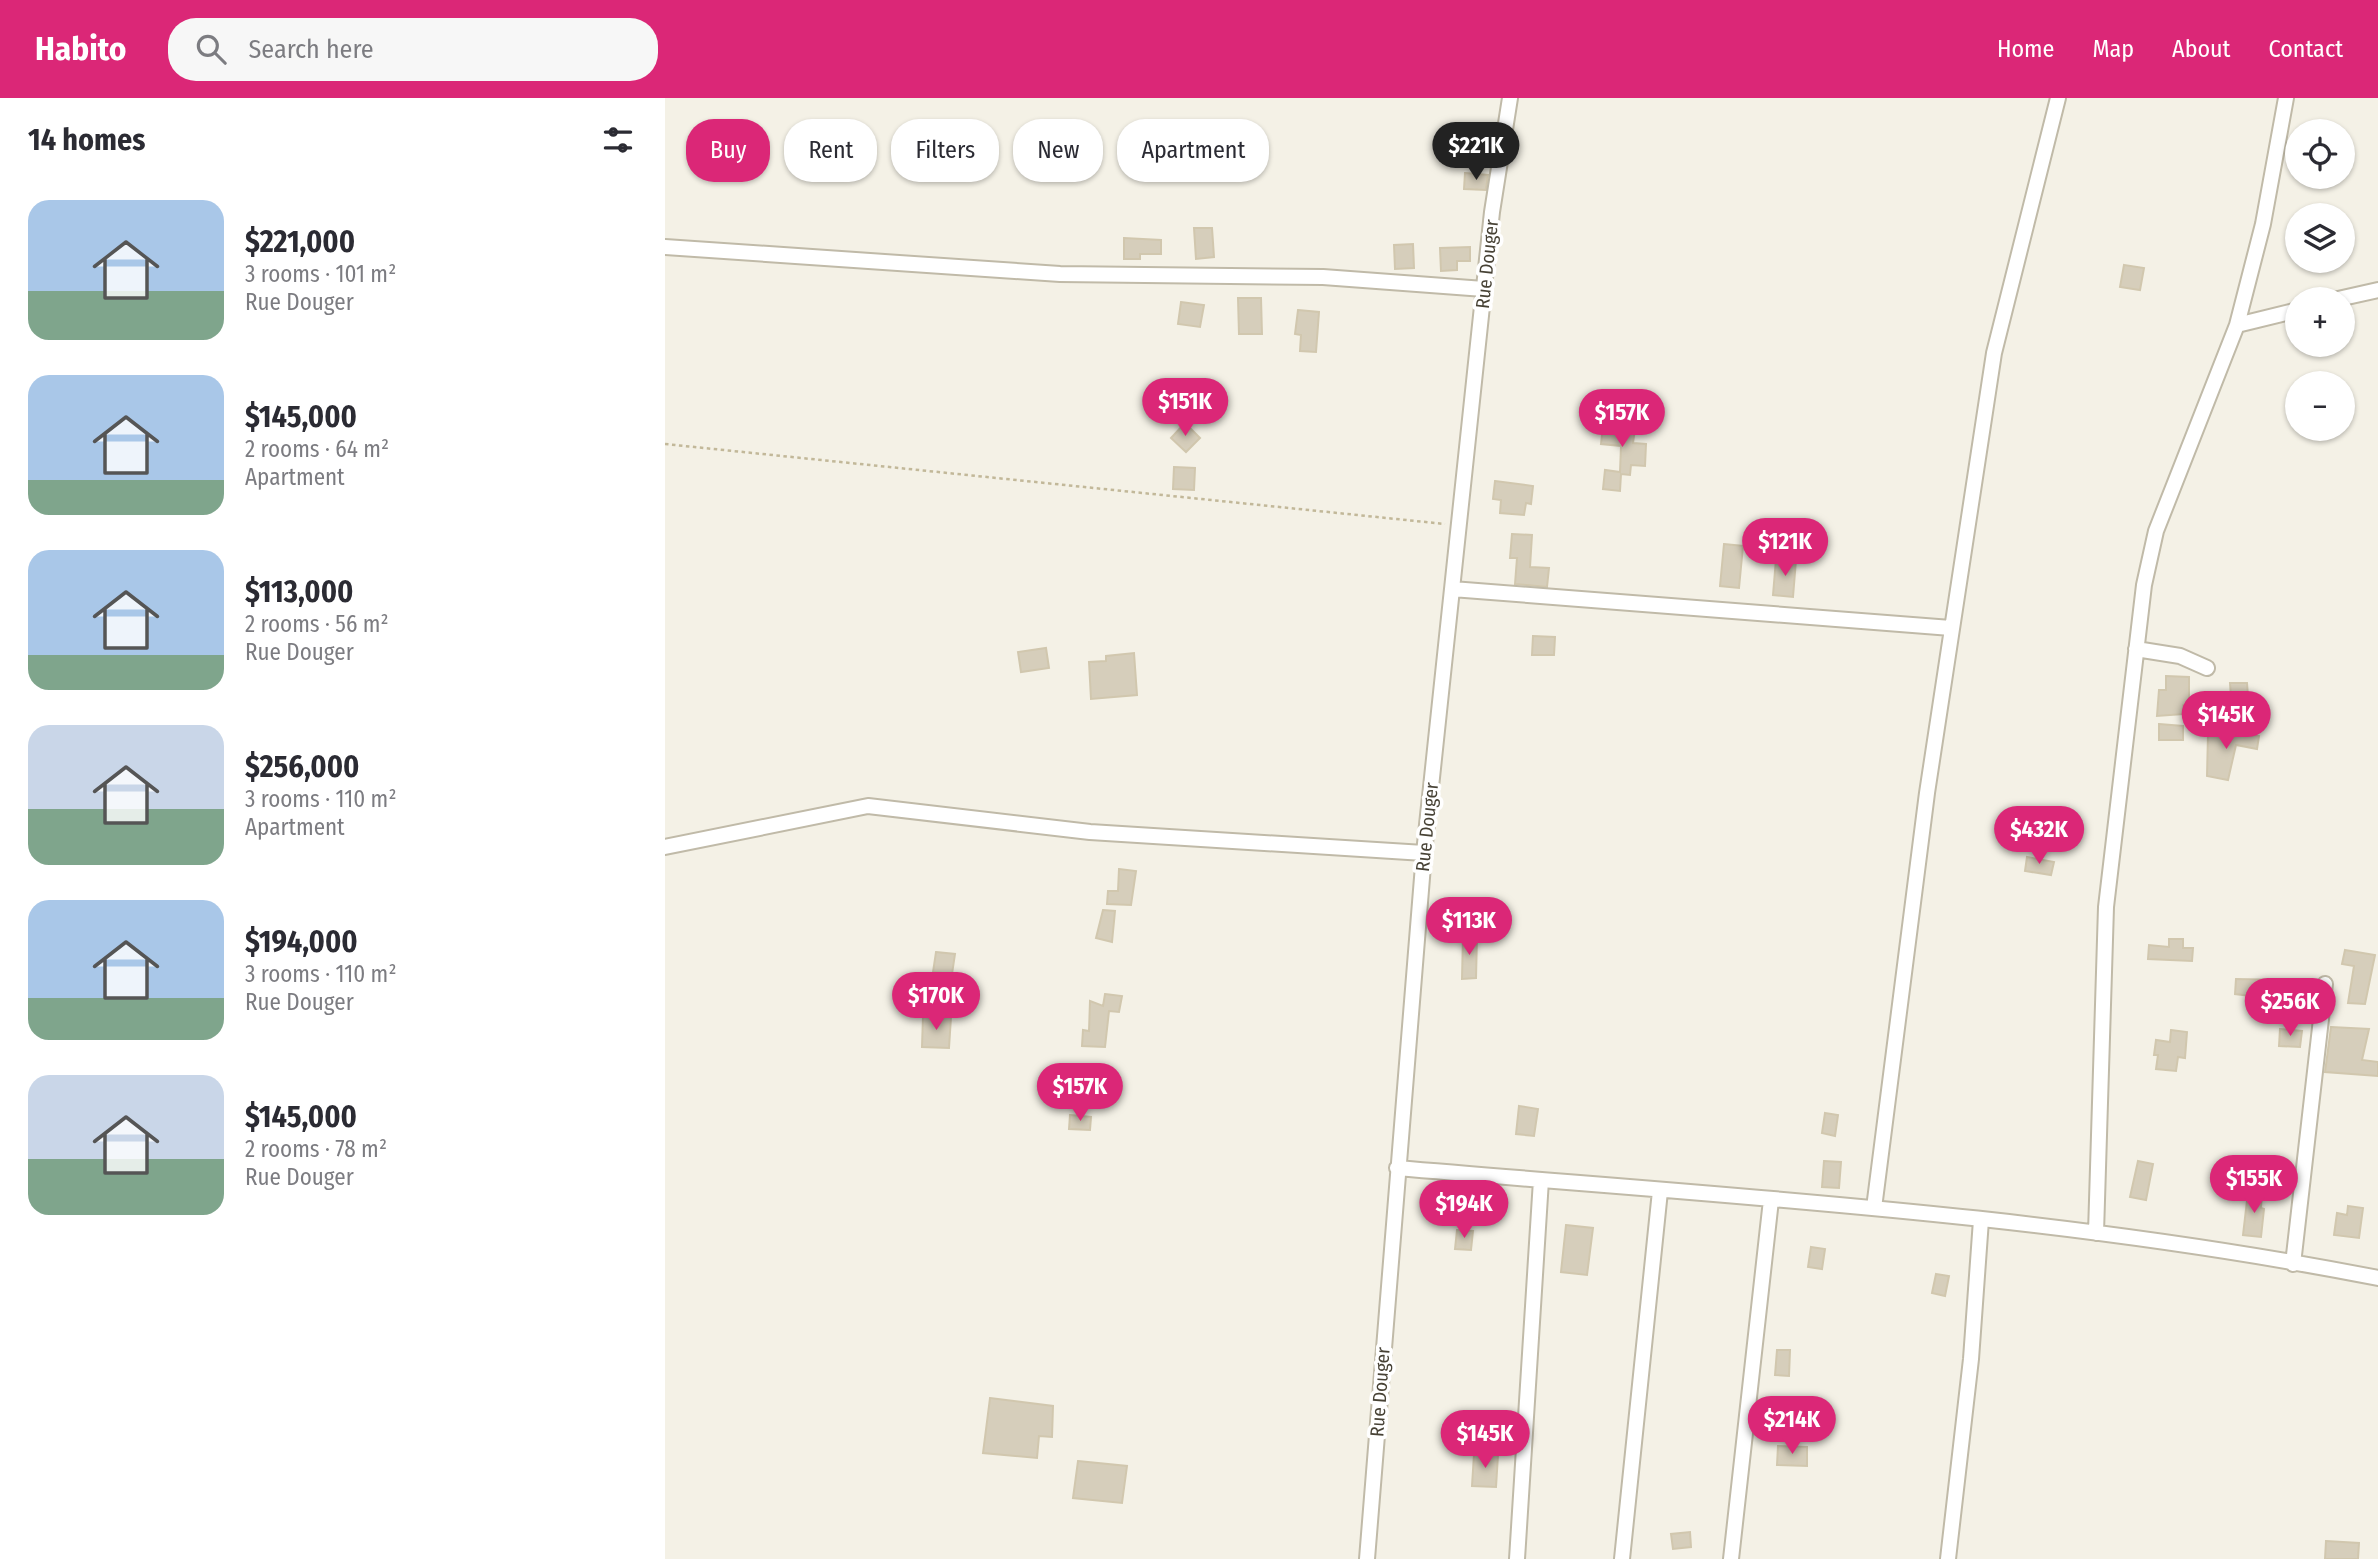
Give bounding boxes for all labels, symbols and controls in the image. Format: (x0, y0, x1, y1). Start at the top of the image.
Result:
search box (168, 18, 658, 81)
text: Habito (35, 29, 126, 69)
icon: search (192, 30, 230, 68)
text: Search here (248, 34, 374, 65)
text: Home (1997, 35, 2054, 63)
text: Map (2092, 35, 2134, 63)
text: About (2172, 35, 2230, 63)
text: Contact (2268, 35, 2343, 63)
chip: Buy (686, 119, 770, 182)
chip: Rent (784, 119, 877, 182)
chip: Filters (891, 119, 999, 182)
chip: New (1013, 119, 1103, 182)
chip: Apartment (1117, 119, 1269, 182)
map controls (2285, 119, 2355, 441)
button: locate (2285, 119, 2355, 189)
icon: filters (599, 121, 637, 159)
text: 14 homes (28, 122, 145, 158)
pin: $221K (1427, 122, 1525, 182)
text: $221K (1448, 131, 1504, 159)
button: layers (2285, 203, 2355, 273)
street label: Rue Douger (1471, 218, 1503, 310)
text: $221,000 (245, 224, 355, 260)
icon: home (84, 228, 168, 312)
text: 3 rooms · 101 m² (245, 260, 396, 288)
button: + (2285, 287, 2355, 357)
text: Rue Douger (245, 288, 354, 316)
button: − (2285, 371, 2355, 441)
pin: $151K (1136, 378, 1234, 438)
text: $151K (1158, 387, 1212, 415)
pin: $157K (1573, 390, 1671, 449)
text: $157K (1595, 398, 1649, 426)
text: $145,000 (245, 399, 357, 435)
icon: home (84, 403, 168, 487)
text: 2 rooms · 64 m² (245, 435, 389, 463)
text: Apartment (245, 463, 345, 491)
pin: $121K (1736, 518, 1834, 578)
text: $121K (1758, 527, 1812, 555)
text: $113,000 (245, 574, 353, 610)
icon: home (84, 578, 168, 662)
text: 2 rooms · 56 m² (245, 610, 389, 638)
text: Rue Douger (245, 638, 354, 666)
pin: $145K (2177, 692, 2275, 751)
text: $145K (2198, 700, 2254, 728)
text: $256,000 (245, 749, 359, 785)
icon: home (84, 753, 168, 837)
street label: Rue Douger (1411, 781, 1443, 873)
text: 3 rooms · 110 m² (245, 785, 396, 813)
pin: $432K (1990, 806, 2088, 866)
text: Apartment (245, 813, 345, 841)
text: $432K (2010, 815, 2068, 843)
pin: $113K (1420, 898, 1518, 957)
text: $113K (1442, 906, 1496, 934)
text: $194,000 (245, 924, 358, 960)
icon: home (84, 928, 168, 1012)
text: 3 rooms · 110 m² (245, 960, 396, 988)
pin: $170K (887, 972, 985, 1032)
pin: $256K (2241, 978, 2339, 1038)
text: $170K (908, 981, 964, 1009)
text: $256K (2261, 987, 2319, 1015)
text: Rue Douger (245, 988, 354, 1016)
pin: $157K (1031, 1063, 1129, 1123)
text: $157K (1053, 1072, 1107, 1100)
text: $145,000 (245, 1099, 357, 1135)
icon: home (84, 1103, 168, 1187)
text: 2 rooms · 78 m² (245, 1135, 387, 1163)
pin: $155K (2205, 1156, 2303, 1215)
text: Rue Douger (245, 1163, 354, 1191)
text: $155K (2226, 1164, 2282, 1192)
pin: $194K (1415, 1180, 1513, 1240)
text: $194K (1435, 1189, 1493, 1217)
street label: Rue Douger (1365, 1346, 1395, 1438)
pin: $214K (1743, 1396, 1841, 1456)
text: $214K (1764, 1405, 1820, 1433)
pin: $145K (1436, 1410, 1534, 1470)
text: $145K (1457, 1419, 1513, 1447)

